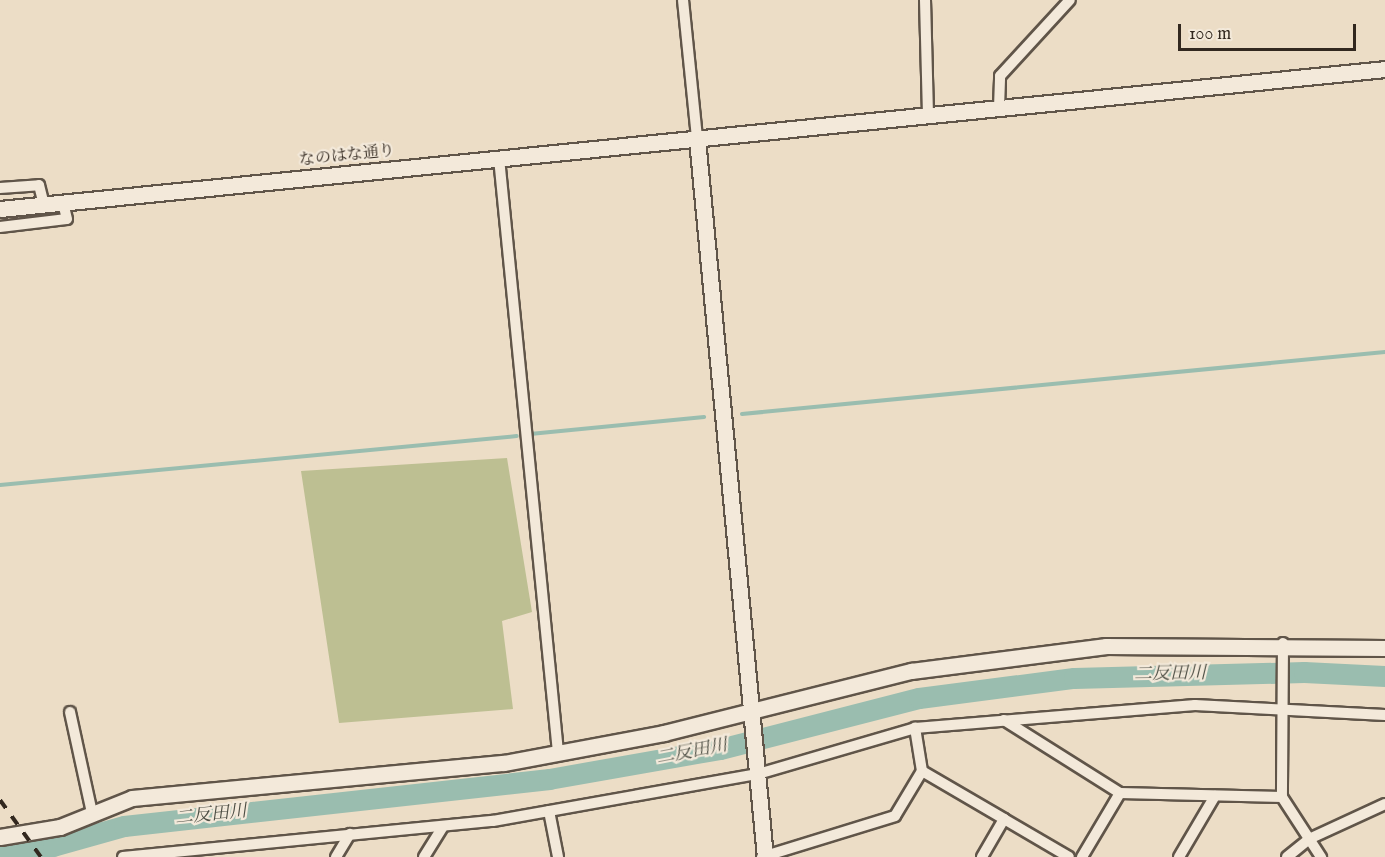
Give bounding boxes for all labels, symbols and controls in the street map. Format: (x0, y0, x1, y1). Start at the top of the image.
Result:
scale bar (1181, 12, 1360, 50)
text: 100 m (1189, 23, 1231, 46)
street label: なのはな通り (298, 141, 396, 171)
water label: 二反田川 (1134, 664, 1206, 686)
water label: 二反田川 (655, 736, 729, 770)
water label: 二反田川 (174, 801, 248, 831)

